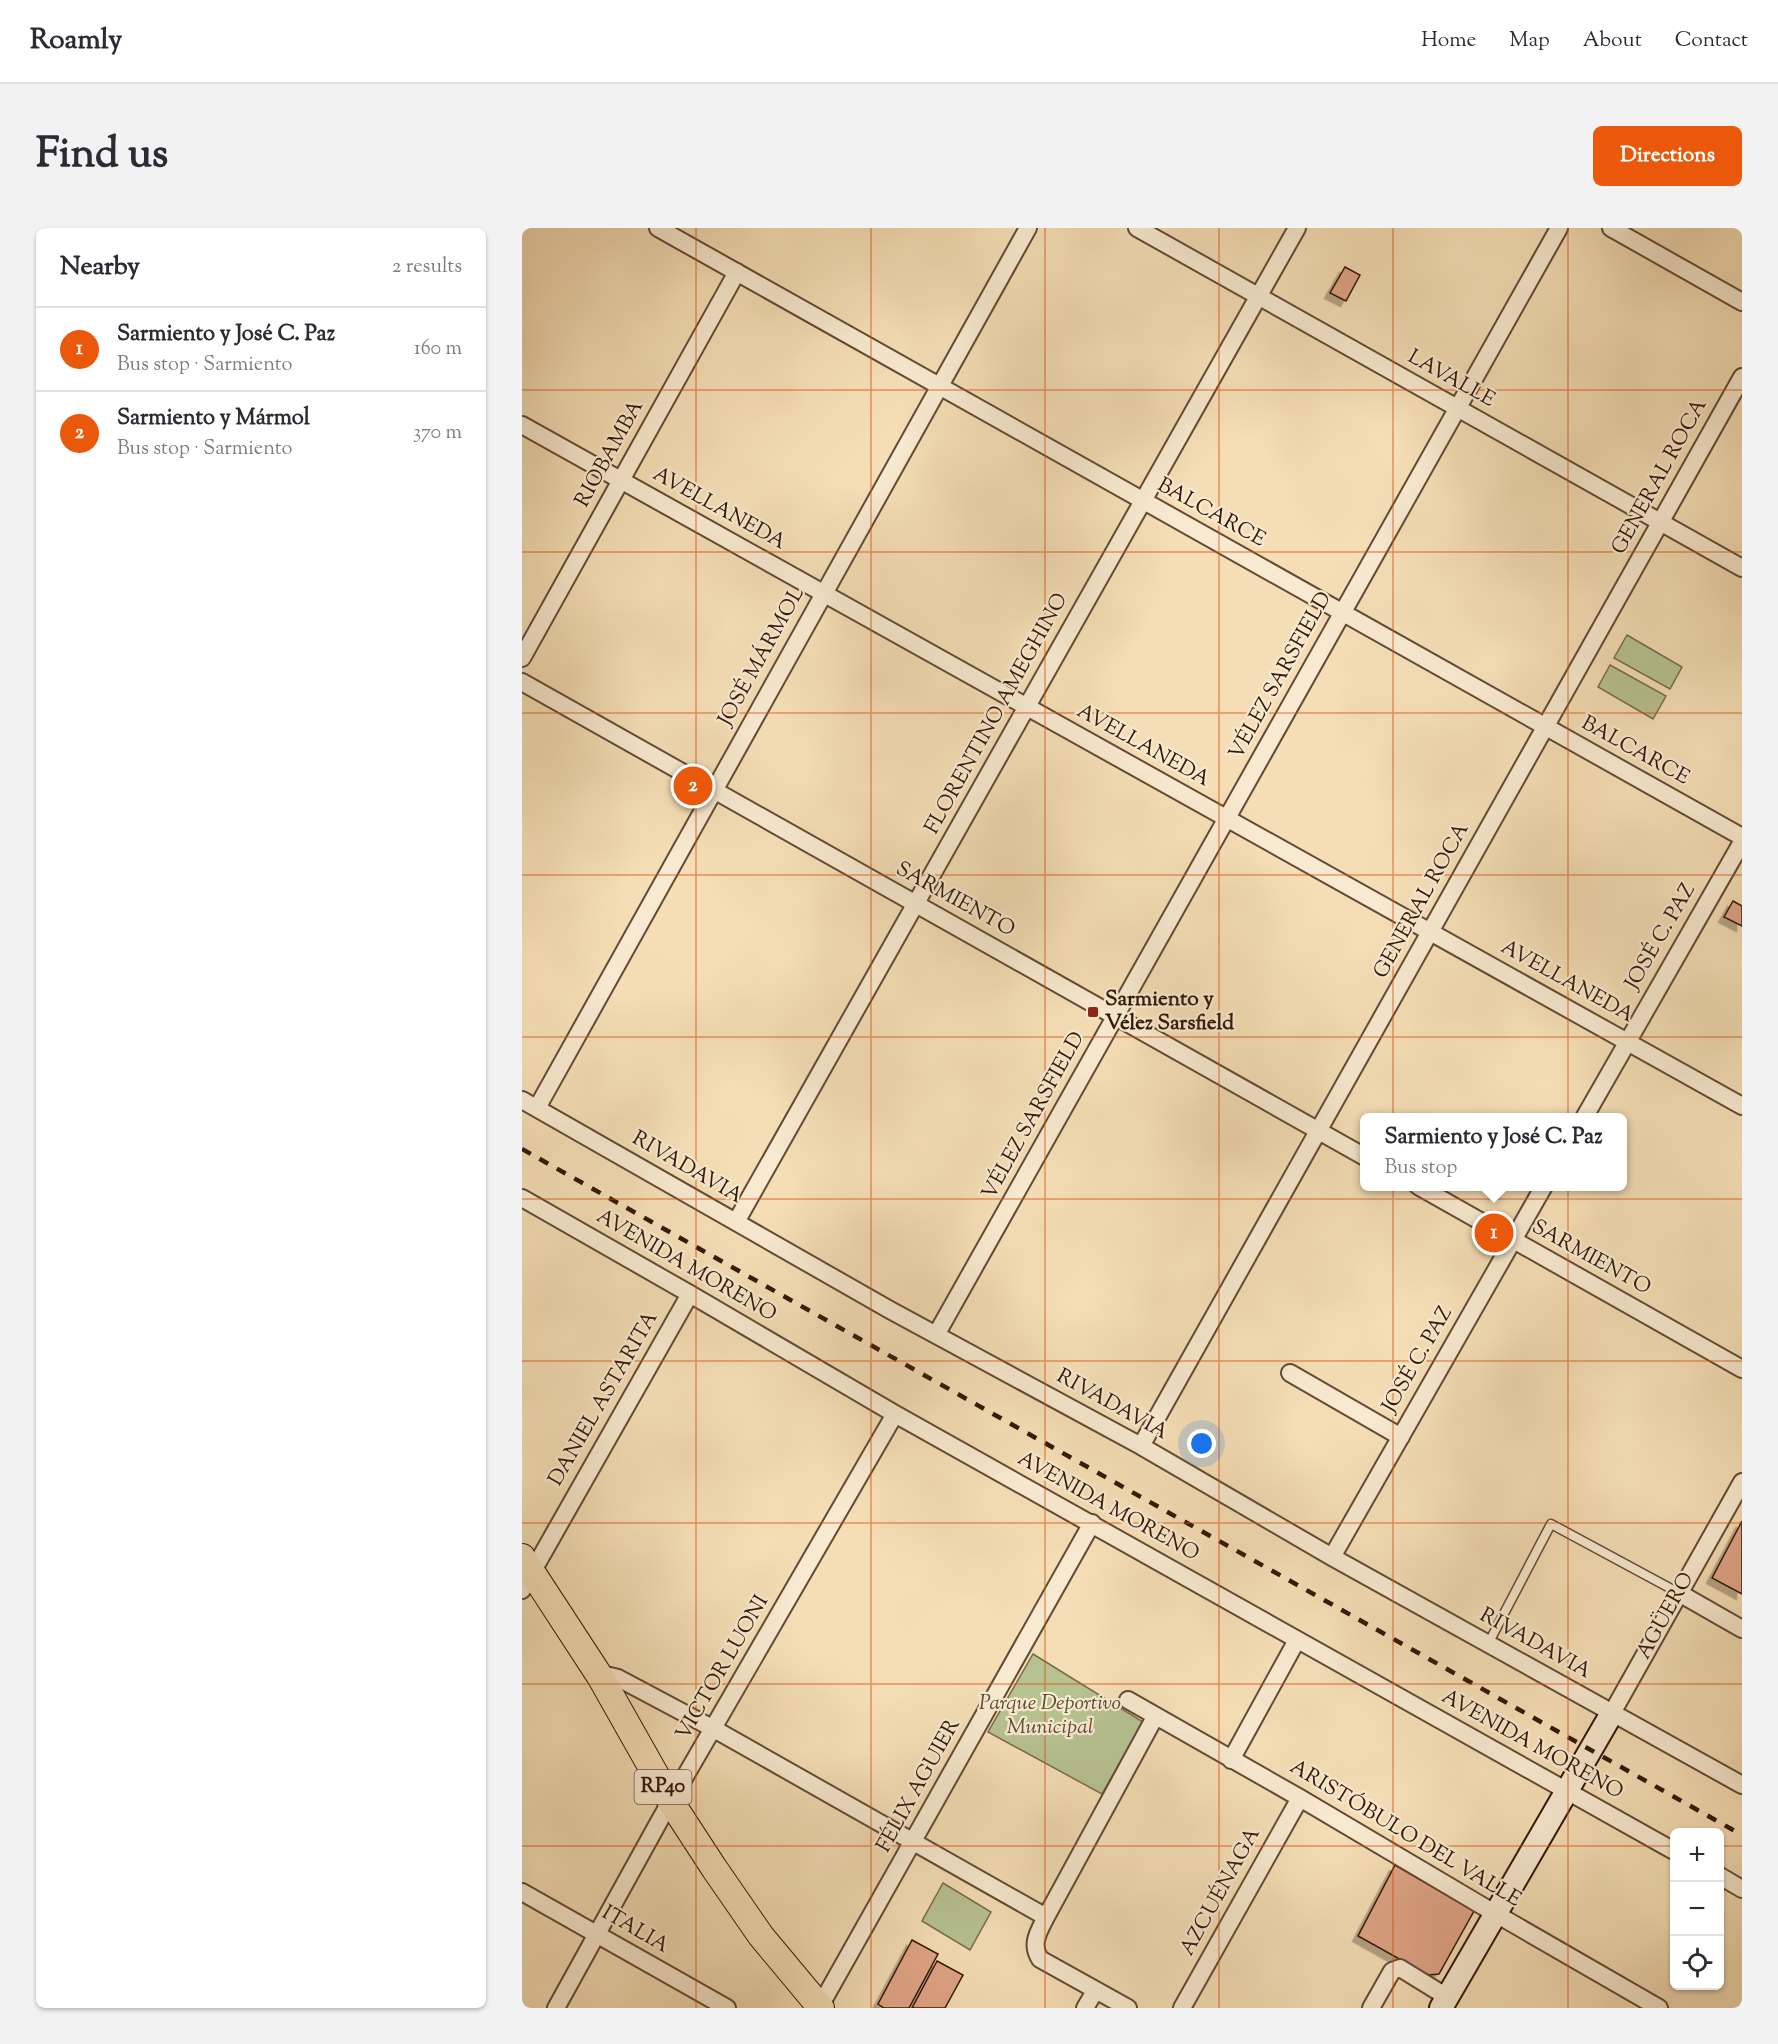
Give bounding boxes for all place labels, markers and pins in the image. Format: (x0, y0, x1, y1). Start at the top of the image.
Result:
pin: 2 (674, 764, 712, 808)
place label: Sarmiento y Vélez Sarsfield (1105, 985, 1234, 1039)
marker: Sarmiento y Vélez Sarsfield (1086, 1005, 1100, 1019)
pin: 1 (1474, 1210, 1514, 1256)

